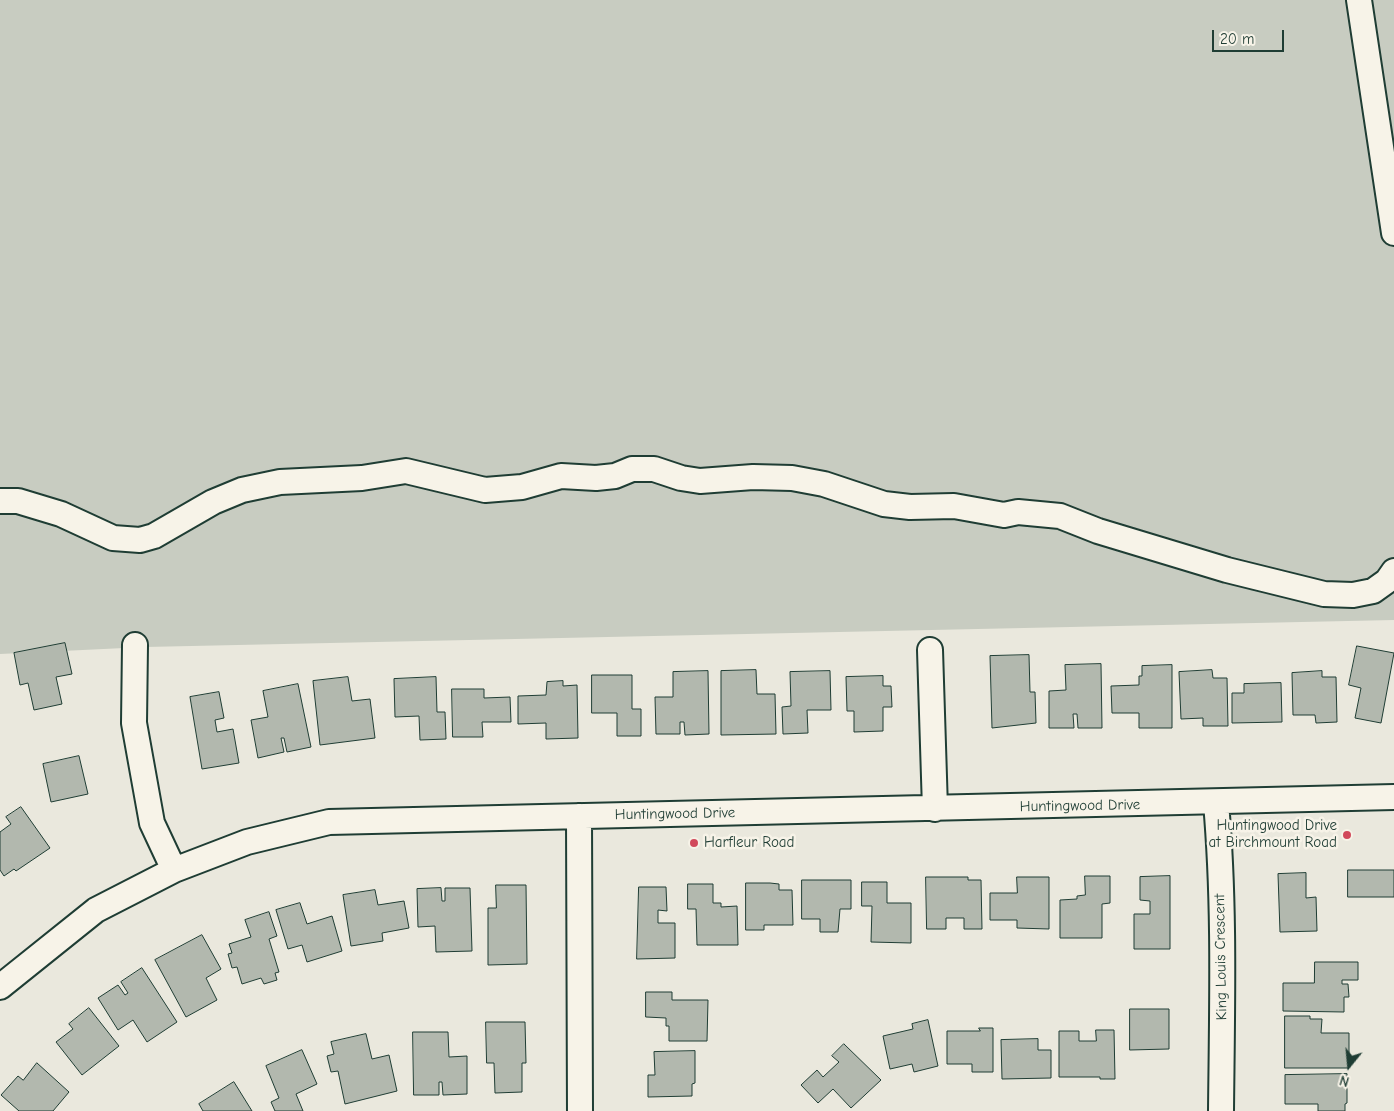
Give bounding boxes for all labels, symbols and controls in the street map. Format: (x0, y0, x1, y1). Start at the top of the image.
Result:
scale bar (1214, 20, 1286, 52)
text: 20 m (1220, 30, 1254, 48)
street label: Huntingwood Drive (1020, 796, 1140, 816)
street label: Huntingwood Drive (615, 804, 735, 824)
place label: Huntingwood Drive at Birchmount Road (1208, 817, 1337, 852)
marker: Huntingwood Drive at Birchmount Road (1341, 829, 1353, 841)
place label: Harfleur Road (704, 834, 795, 852)
marker: Harfleur Road (688, 837, 700, 849)
street label: King Louis Crescent (1211, 894, 1231, 1020)
north arrow (1324, 1041, 1374, 1091)
text: N (1338, 1071, 1351, 1090)

